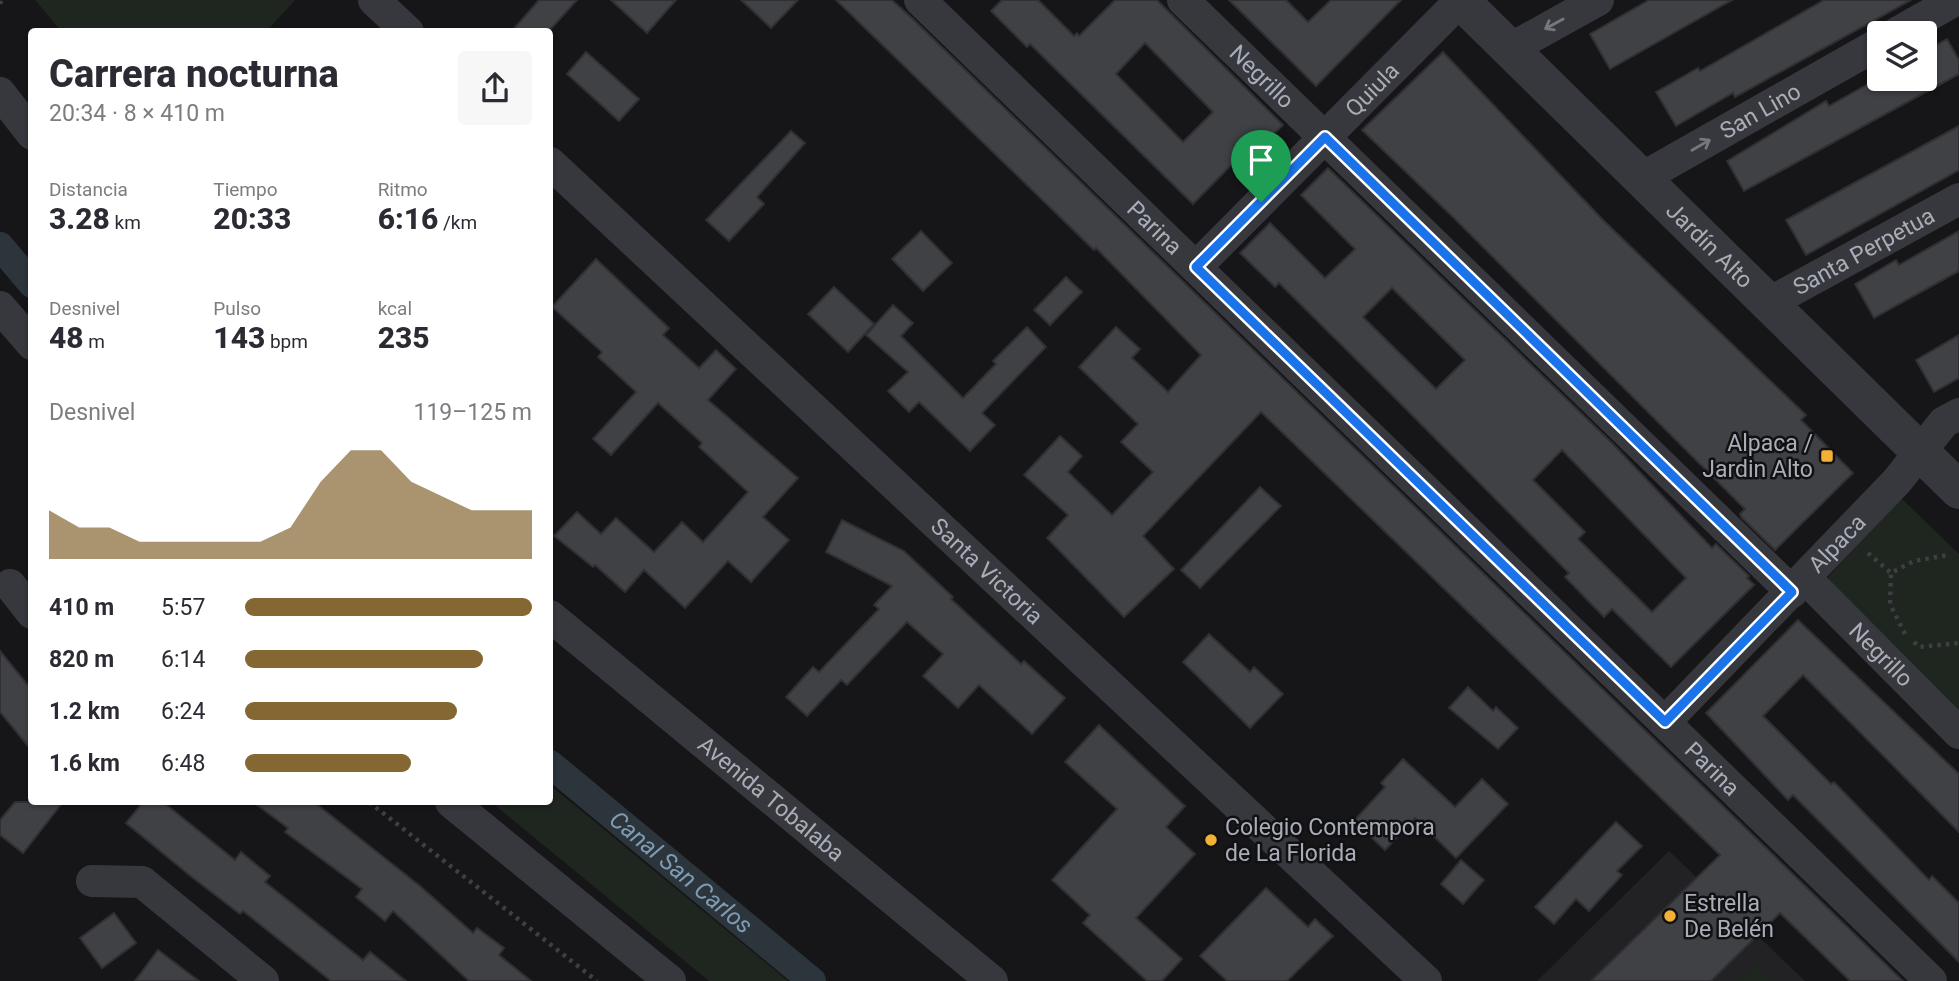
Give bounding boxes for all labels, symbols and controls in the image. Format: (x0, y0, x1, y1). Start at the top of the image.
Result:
one-way arrow (1544, 18, 1565, 31)
map controls (1867, 21, 1937, 91)
button: layers (1867, 21, 1937, 91)
street label: Negrillo (1224, 39, 1300, 114)
button: share (458, 51, 532, 125)
text: Carrera nocturna (49, 52, 339, 96)
street label: Quiula (1340, 57, 1405, 122)
street label: San Lino (1715, 77, 1805, 144)
text: 20:34 · 8 × 410 m (49, 100, 225, 127)
pin (1231, 130, 1291, 202)
one-way arrow (1690, 138, 1711, 151)
icon: arrive (1242, 141, 1280, 179)
text: Distancia (49, 178, 128, 201)
text: Tiempo (213, 178, 278, 201)
text: Ritmo (378, 178, 428, 201)
street label: Parina (1122, 195, 1188, 260)
street label: Jardín Alto (1661, 197, 1759, 294)
text: 3.28 (49, 201, 110, 236)
text: 20:33 (213, 201, 291, 236)
text: 6:16 (378, 201, 438, 236)
street label: Santa Perpetua (1788, 202, 1939, 301)
text: km (110, 211, 141, 234)
text: /km (438, 211, 477, 234)
text: Desnivel (49, 297, 120, 320)
text: Pulso (213, 297, 261, 320)
text: kcal (378, 297, 412, 320)
text: 48 (49, 320, 84, 355)
text: 143 (213, 320, 265, 355)
text: 235 (378, 320, 430, 355)
text: m (84, 330, 105, 353)
text: bpm (265, 330, 308, 353)
text: Desnivel (49, 399, 135, 426)
text: 119–125 m (413, 399, 532, 426)
place label: Alpaca / Jardin Alto (1702, 430, 1813, 483)
marker: Alpaca / Jardin Alto (1819, 448, 1835, 464)
street label: Alpaca (1803, 509, 1871, 578)
street label: Santa Victoria (925, 512, 1049, 630)
text: 410 m (49, 594, 114, 621)
text: 5:57 (161, 594, 205, 621)
street label: Negrillo (1844, 617, 1919, 692)
text: 820 m (49, 646, 114, 673)
text: 6:14 (161, 646, 205, 673)
text: 1.2 km (49, 698, 120, 725)
text: 6:24 (161, 698, 205, 725)
street label: Avenida Tobalaba (693, 731, 850, 867)
street label: Parina (1679, 736, 1745, 801)
text: 1.6 km (49, 750, 120, 777)
text: 6:48 (161, 750, 205, 777)
water label: Canal San Carlos (604, 805, 758, 940)
place label: Colegio Contempora de La Florida (1225, 814, 1435, 867)
marker: Colegio Contempora de La Florida (1203, 832, 1219, 848)
place label: Estrella De Belén (1684, 890, 1774, 943)
marker: Estrella De Belén (1662, 908, 1678, 924)

